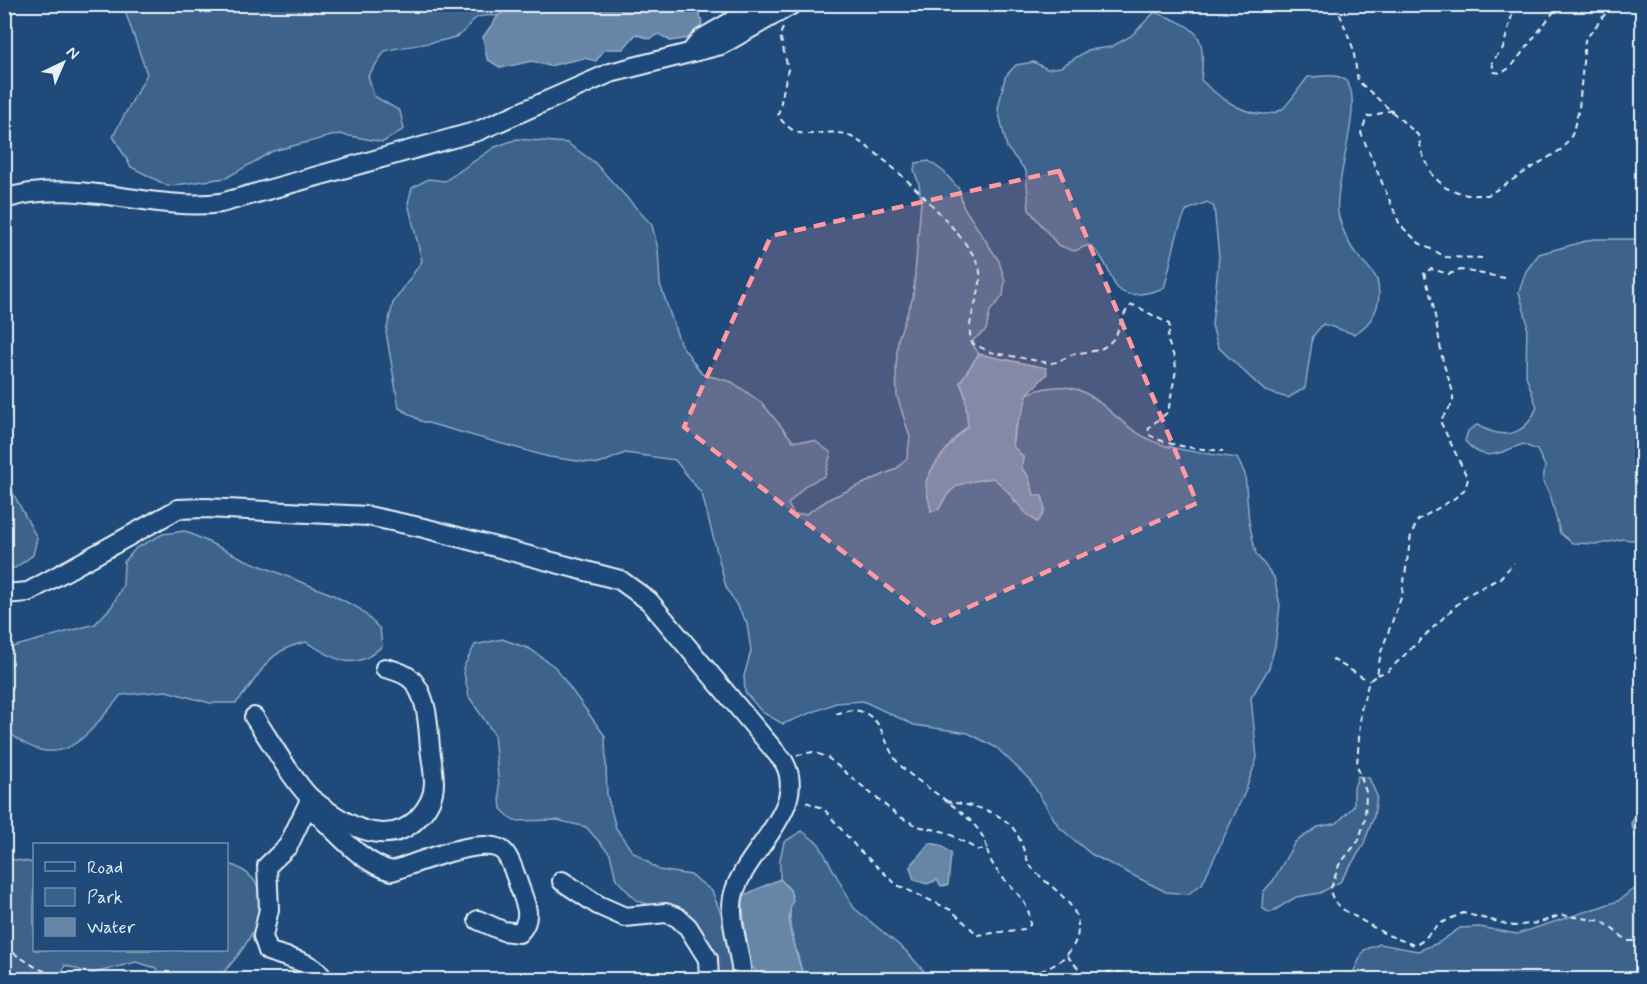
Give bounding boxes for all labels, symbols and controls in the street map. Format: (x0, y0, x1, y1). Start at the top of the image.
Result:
north arrow (33, 33, 93, 93)
text: N (61, 42, 84, 65)
legend (33, 843, 228, 951)
text: Road (87, 856, 123, 880)
text: Park (87, 886, 123, 910)
text: Water (87, 916, 136, 940)

